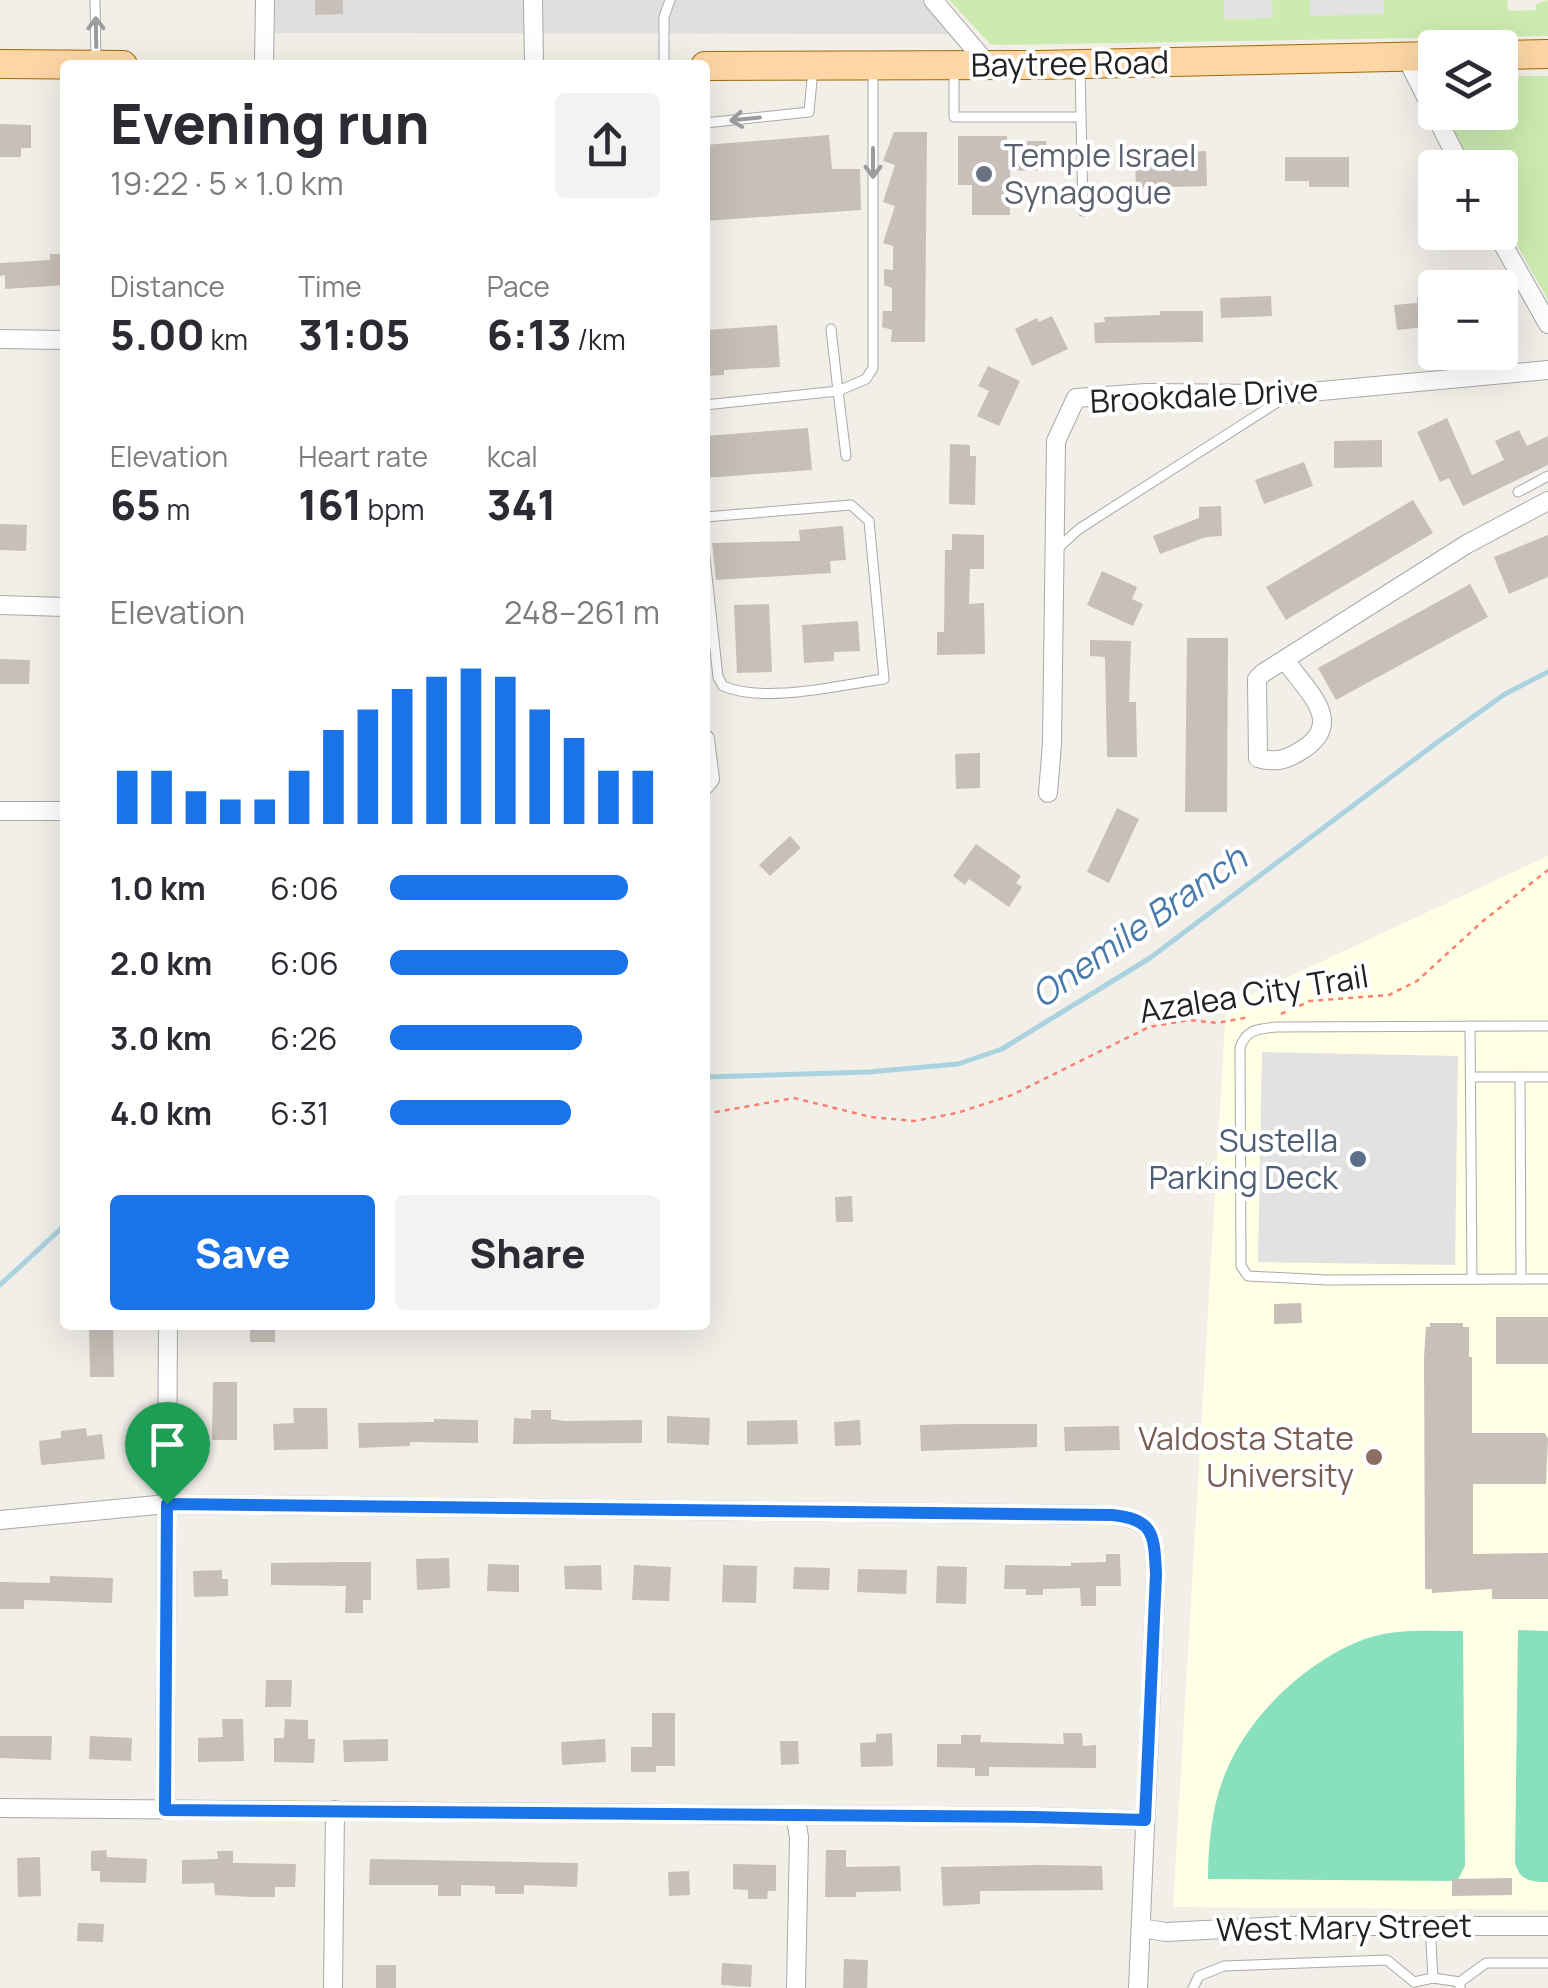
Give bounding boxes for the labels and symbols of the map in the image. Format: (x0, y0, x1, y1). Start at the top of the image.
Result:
one-way arrow (86, 17, 106, 50)
street label: Baytree Road (970, 39, 1169, 87)
one-way arrow (730, 109, 762, 128)
place label: Temple Israel Synagogue (1004, 133, 1197, 214)
one-way arrow (864, 146, 882, 179)
marker: Temple Israel Synagogue (973, 163, 995, 185)
street label: Brookdale Drive (1089, 367, 1319, 423)
water label: Onemile Branch (1021, 833, 1257, 1018)
street label: Azalea City Trail (1136, 953, 1371, 1033)
place label: Sustella Parking Deck (1149, 1118, 1339, 1199)
marker: Sustella Parking Deck (1347, 1148, 1369, 1170)
pin (125, 1402, 210, 1505)
place label: Valdosta State University (1138, 1416, 1354, 1497)
marker: Valdosta State University (1363, 1446, 1385, 1468)
street label: West Mary Street (1216, 1903, 1472, 1951)

